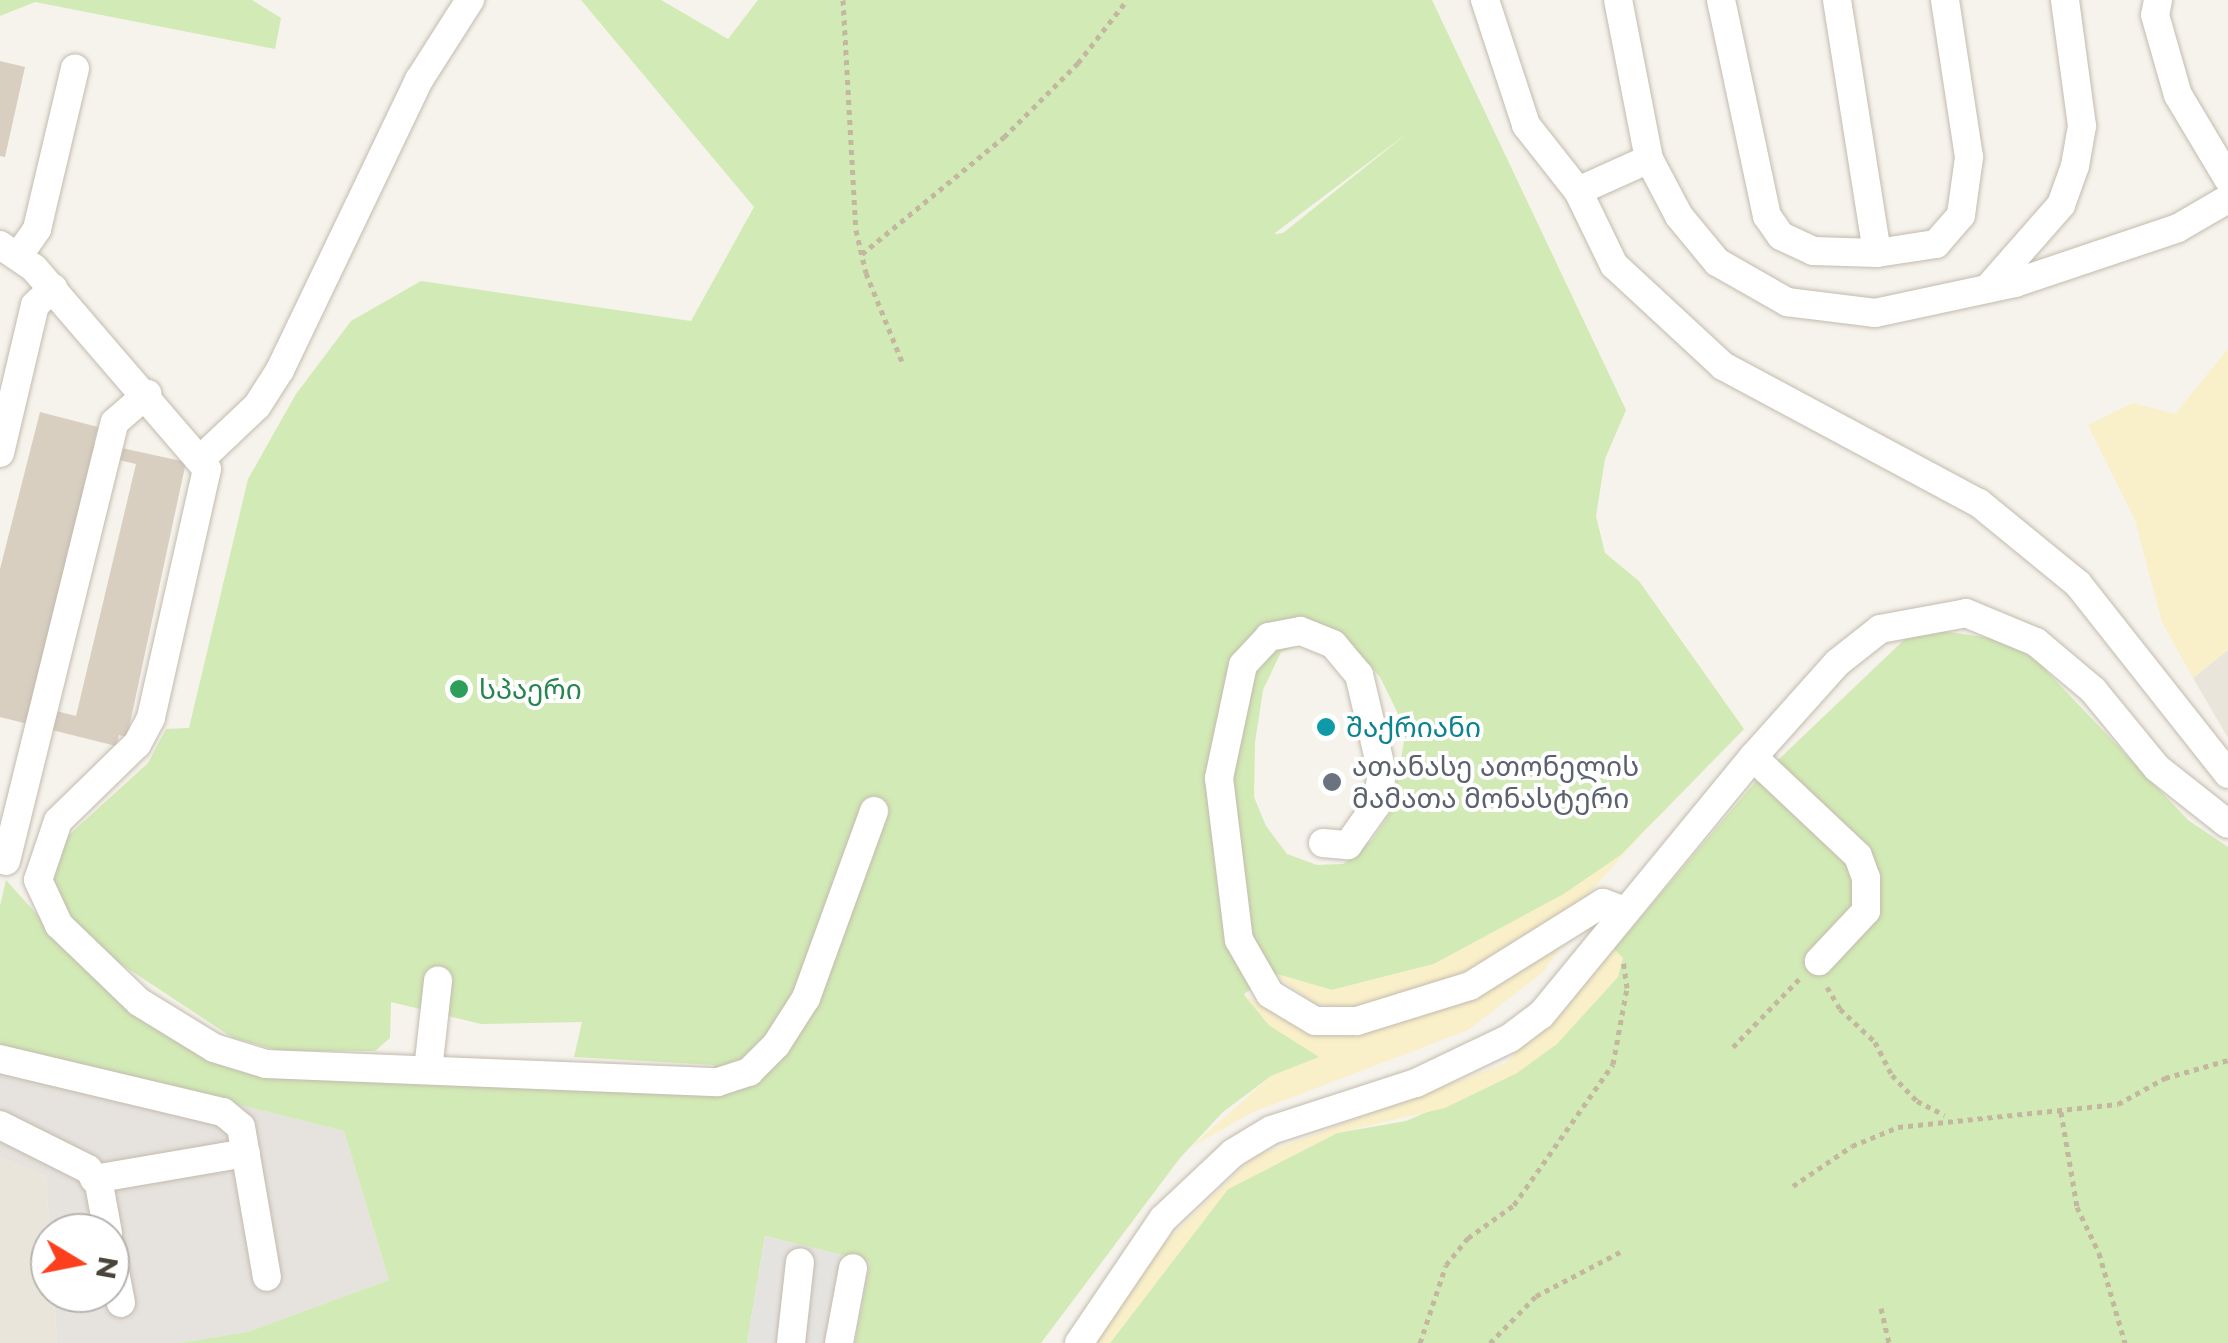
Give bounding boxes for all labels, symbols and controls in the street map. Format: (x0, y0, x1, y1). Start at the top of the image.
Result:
place label: სპაერი (479, 672, 582, 706)
marker: სპაერი (448, 678, 470, 700)
place label: შაქრიანი (1346, 710, 1481, 744)
marker: შაქრიანი (1315, 716, 1337, 738)
place label: ათანასე ათონელის მამათა მონასტერი (1352, 749, 1639, 815)
marker: ათანასე ათონელის მამათა მონასტერი (1321, 771, 1343, 793)
north arrow (30, 1213, 130, 1313)
text: N (89, 1254, 126, 1282)

